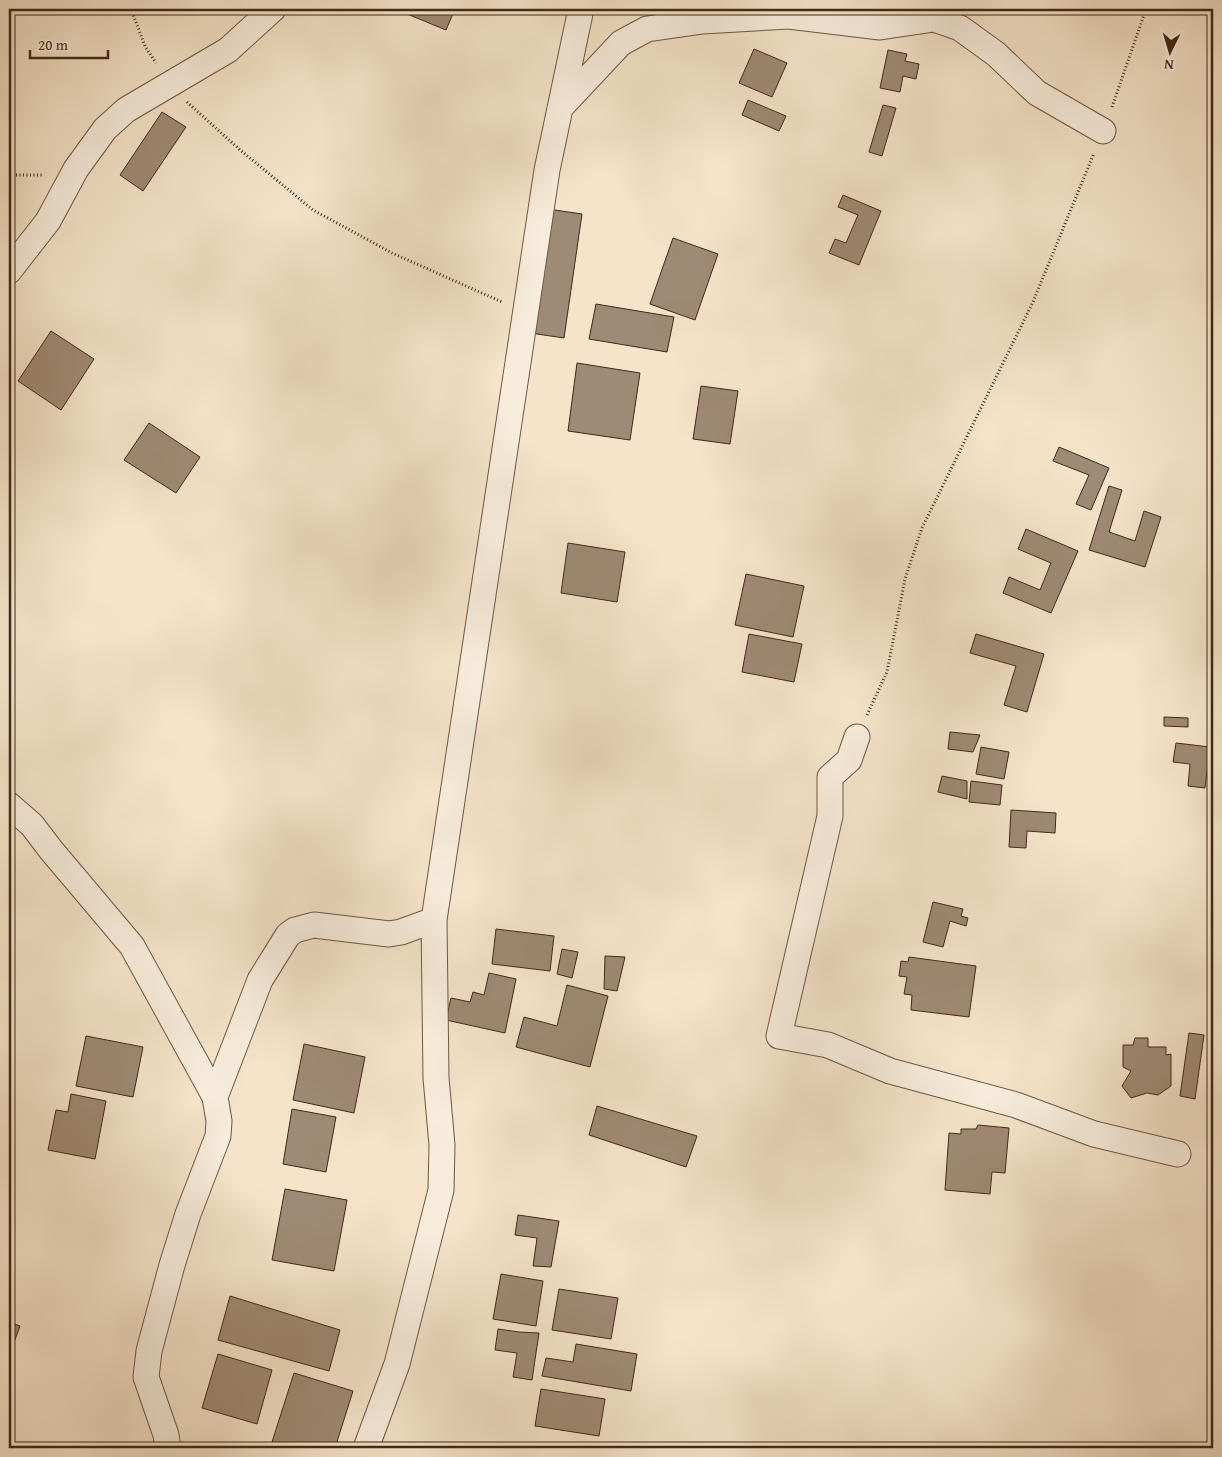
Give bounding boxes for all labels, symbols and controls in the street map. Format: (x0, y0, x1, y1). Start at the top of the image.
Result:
scale bar (30, 28, 108, 60)
north arrow (1144, 28, 1194, 78)
text: 20 m (38, 34, 69, 55)
text: N (1163, 55, 1174, 75)

